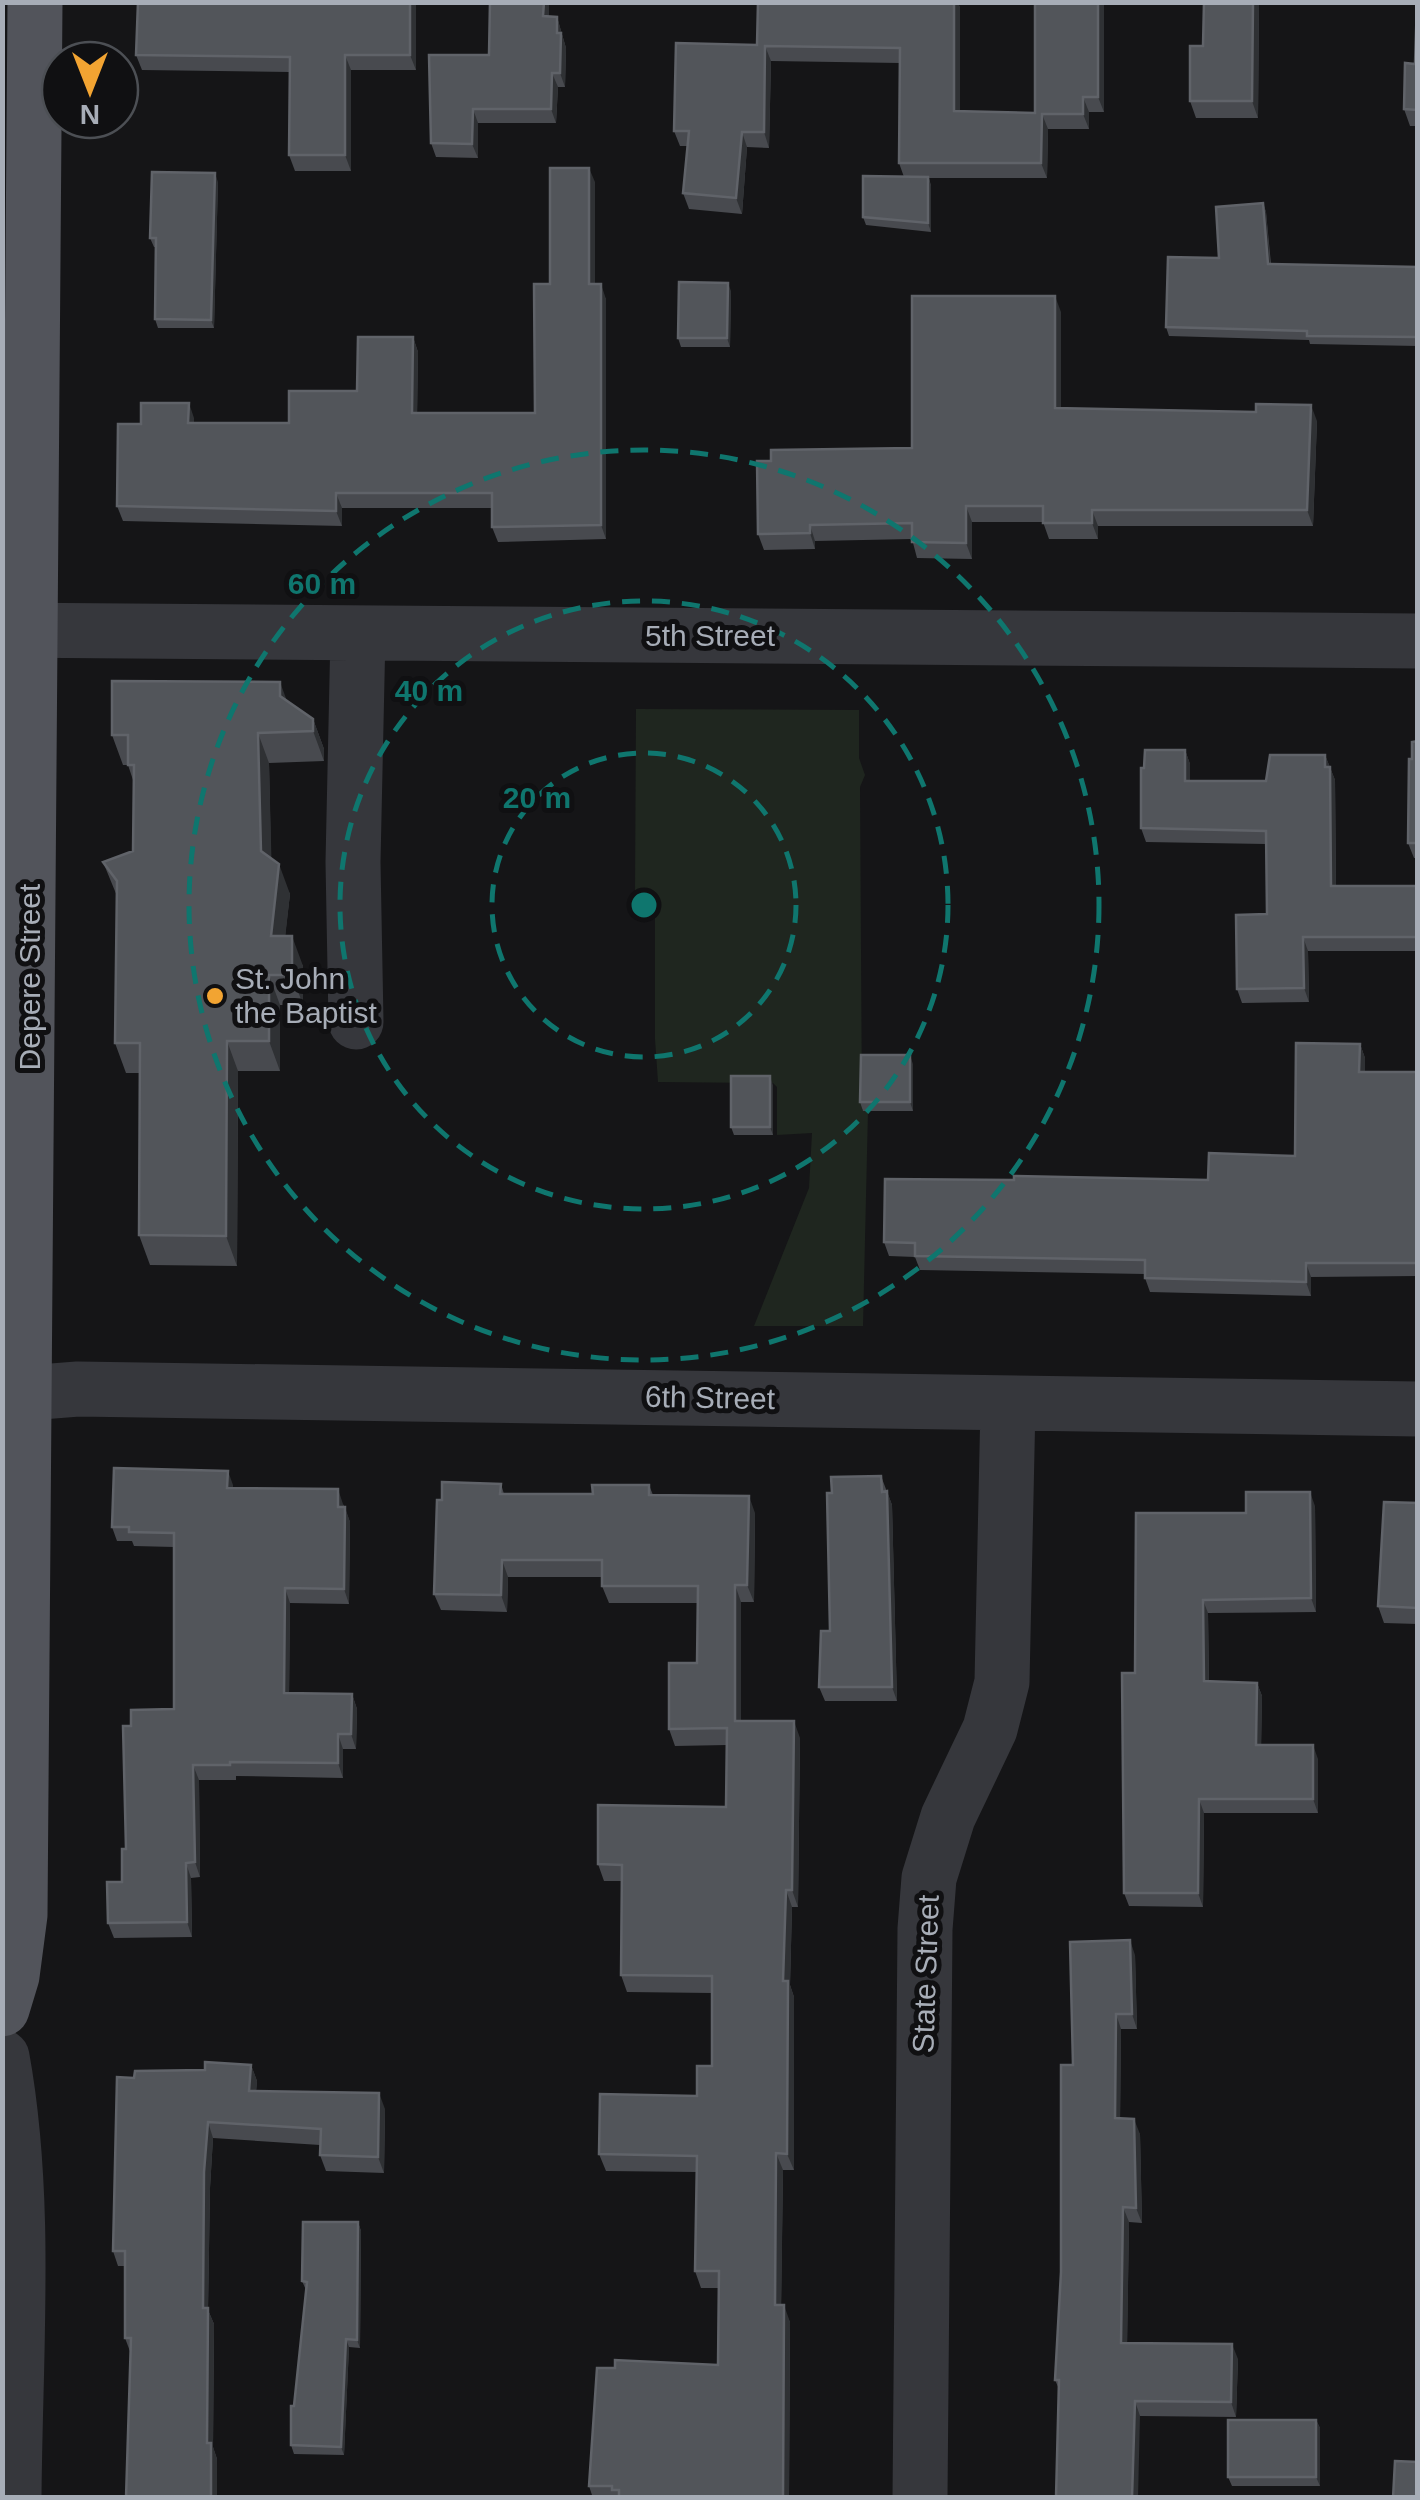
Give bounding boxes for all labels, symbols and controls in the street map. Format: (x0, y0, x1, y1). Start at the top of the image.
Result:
north arrow (40, 40, 140, 140)
text: N (80, 99, 100, 130)
text: 60 m (288, 567, 356, 600)
street label: 5th Street (645, 619, 776, 652)
text: 40 m (395, 674, 463, 707)
text: 20 m (503, 781, 571, 814)
street label: Depere Street (13, 883, 46, 1070)
centre of rings (626, 887, 662, 923)
place label: St. John the Baptist (235, 962, 377, 1029)
marker: St. John the Baptist (204, 985, 226, 1007)
street label: 6th Street (645, 1380, 776, 1415)
street label: State Street (906, 1894, 945, 2054)

